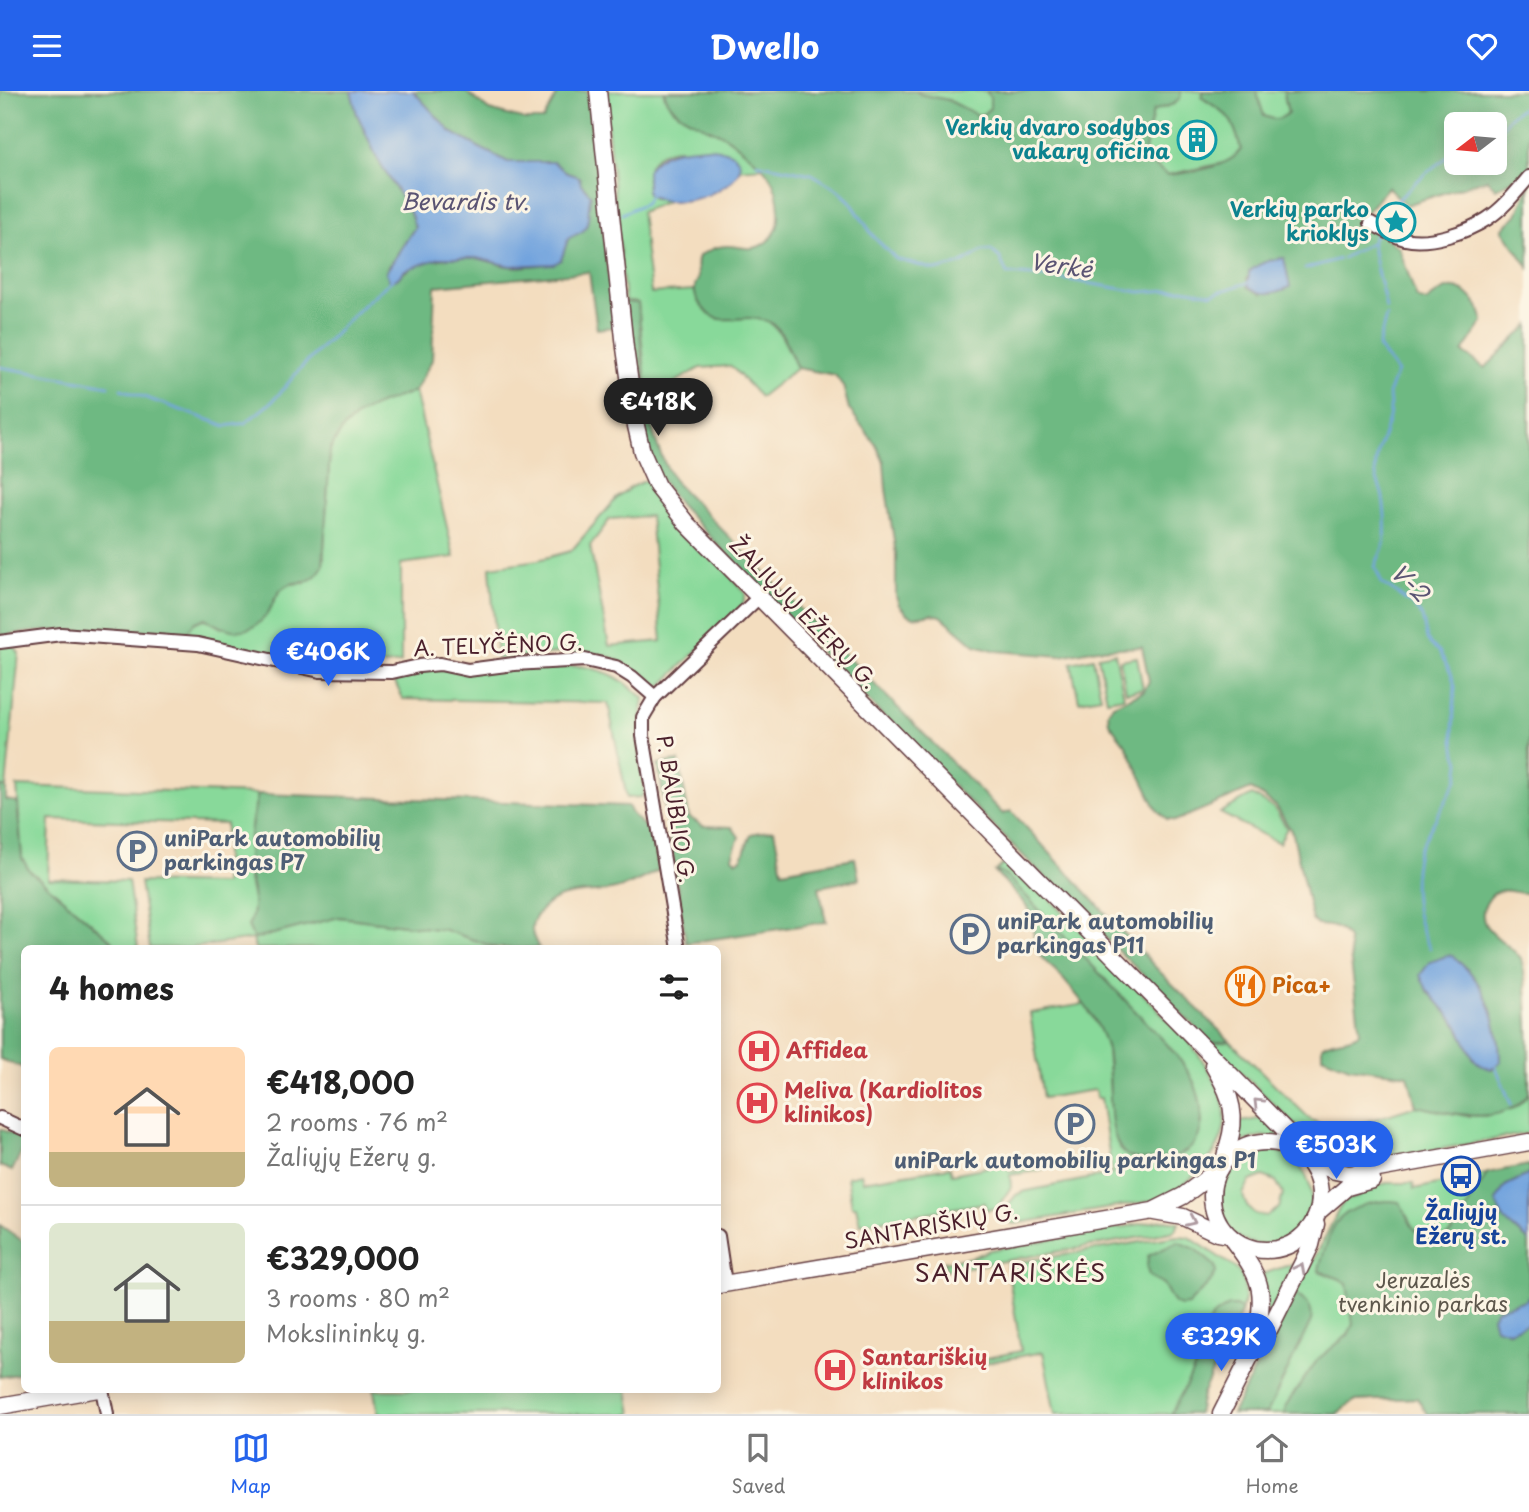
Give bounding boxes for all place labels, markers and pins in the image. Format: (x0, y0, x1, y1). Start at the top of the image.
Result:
place label: Verkių dvaro sodybos vakarų oficina (945, 110, 1170, 166)
building icon: Verkių dvaro sodybos vakarų oficina (1176, 119, 1218, 161)
place label: Verkių parko krioklys (1230, 192, 1369, 248)
place icon: Verkių parko krioklys (1375, 201, 1417, 243)
pin: €418K (609, 379, 707, 438)
pin: €406K (279, 629, 377, 688)
place label: uniPark automobilių parkingas P7 (164, 821, 381, 877)
parking icon: uniPark automobilių parkingas P7 (116, 830, 158, 872)
place label: uniPark automobilių parkingas P11 (997, 904, 1214, 960)
parking icon: uniPark automobilių parkingas P11 (949, 913, 991, 955)
restaurant icon: Pica+ (1224, 965, 1266, 1007)
place label: Pica+ (1272, 968, 1331, 1000)
hospital icon: Affidea (738, 1030, 780, 1072)
place label: Affidea (785, 1033, 868, 1065)
place label: Meliva (Kardiolitos klinikos) (784, 1073, 982, 1129)
hospital icon: Meliva (Kardiolitos klinikos) (736, 1082, 778, 1124)
parking icon: uniPark automobilių parkingas P1 (1054, 1103, 1096, 1145)
pin: €503K (1287, 1121, 1385, 1181)
place label: uniPark automobilių parkingas P1 (894, 1143, 1256, 1175)
bus stop icon: Žaliųjų Ežerų st. (1440, 1155, 1482, 1197)
place label: Žaliųjų Ežerų st. (1415, 1195, 1507, 1251)
pin: €329K (1172, 1313, 1270, 1373)
place label: Santariškių klinikos (862, 1340, 987, 1396)
hospital icon: Santariškių klinikos (814, 1349, 856, 1391)

